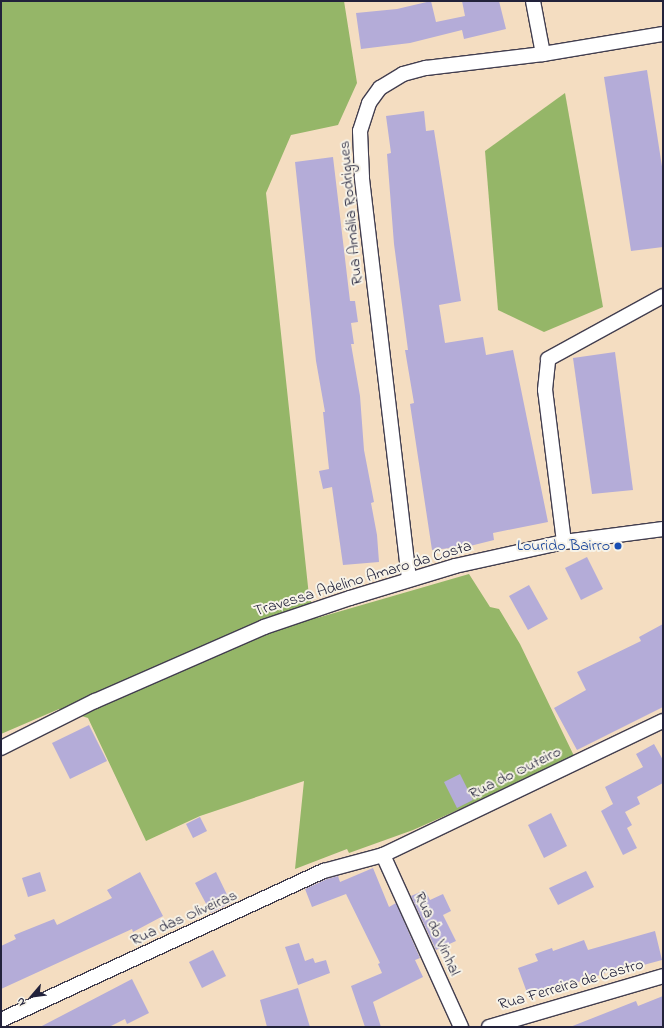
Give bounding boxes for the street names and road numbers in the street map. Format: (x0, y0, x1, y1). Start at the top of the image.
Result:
street label: Rua Amália Rodrigues (335, 140, 367, 286)
street label: Travessa Adelino Amaro da Costa (252, 537, 474, 621)
street label: Rua do Outeiro (466, 742, 564, 804)
street label: Rua das Oliveiras (128, 886, 240, 950)
street label: Rua do Vinhal (410, 889, 464, 979)
street label: Rua Ferreira de Castro (496, 955, 646, 1015)

